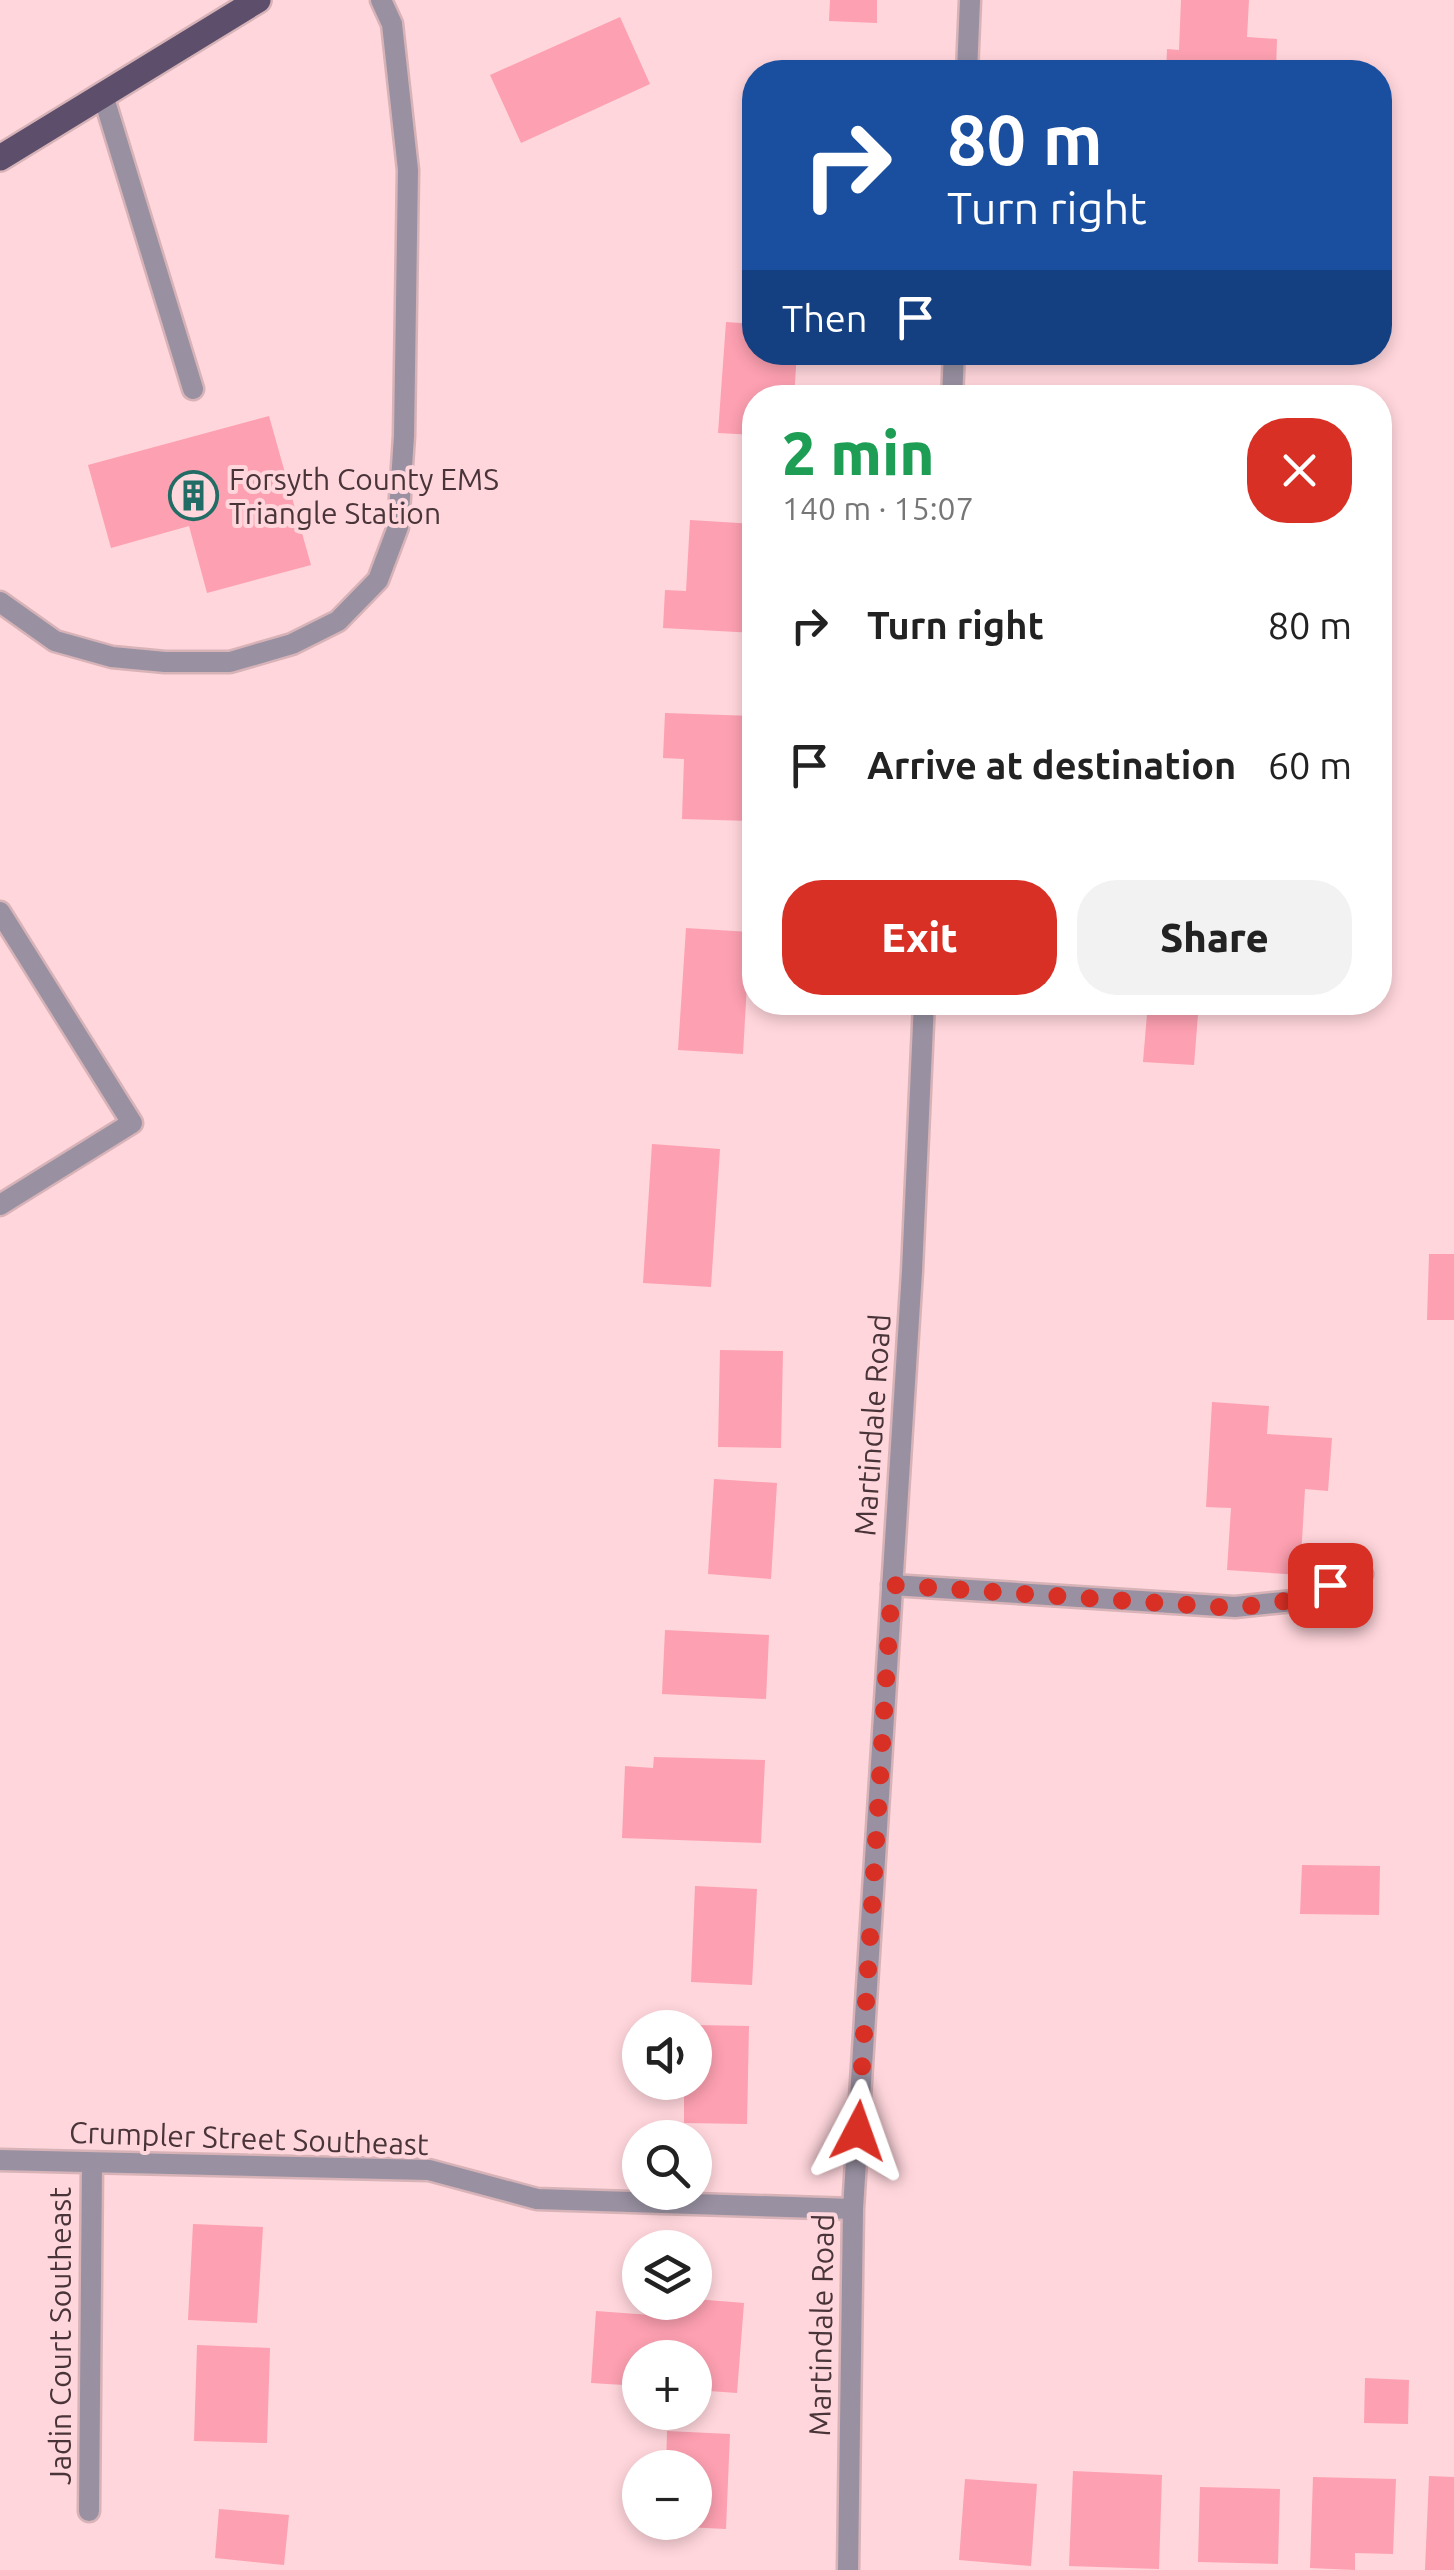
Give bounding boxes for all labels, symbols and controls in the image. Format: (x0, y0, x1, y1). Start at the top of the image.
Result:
icon: right (782, 100, 912, 230)
text: 80 m (947, 100, 1103, 178)
text: Turn right (947, 182, 1147, 233)
icon: arrive (888, 290, 943, 345)
text: Then (782, 297, 868, 339)
button: close (1247, 418, 1352, 523)
text: 2 min (782, 419, 935, 486)
place label: Forsyth County EMS Triangle Station (229, 462, 499, 530)
building icon: Forsyth County EMS Triangle Station (168, 470, 220, 522)
text: 140 m · 15:07 (782, 490, 974, 526)
icon: right (782, 598, 837, 653)
text: Turn right (867, 604, 1044, 646)
text: 80 m (1268, 604, 1352, 646)
icon: arrive (782, 738, 837, 793)
text: Arrive at destination (867, 744, 1236, 786)
text: 60 m (1268, 744, 1352, 786)
button: Exit (782, 880, 1057, 995)
button: Share (1077, 880, 1352, 995)
street label: Martindale Road (847, 1313, 897, 1537)
pin (1288, 1543, 1373, 1628)
icon: arrive (1303, 1558, 1358, 1613)
map controls (622, 2010, 712, 2540)
button: sound (622, 2010, 712, 2100)
position arrow (806, 2079, 910, 2183)
street label: Crumpler Street Southeast (69, 2115, 430, 2161)
button: search (622, 2120, 712, 2210)
street label: Jadin Court Southeast (43, 2187, 77, 2485)
street label: Martindale Road (802, 2213, 840, 2437)
button: layers (622, 2230, 712, 2320)
button: + (622, 2340, 712, 2430)
button: − (622, 2450, 712, 2540)

